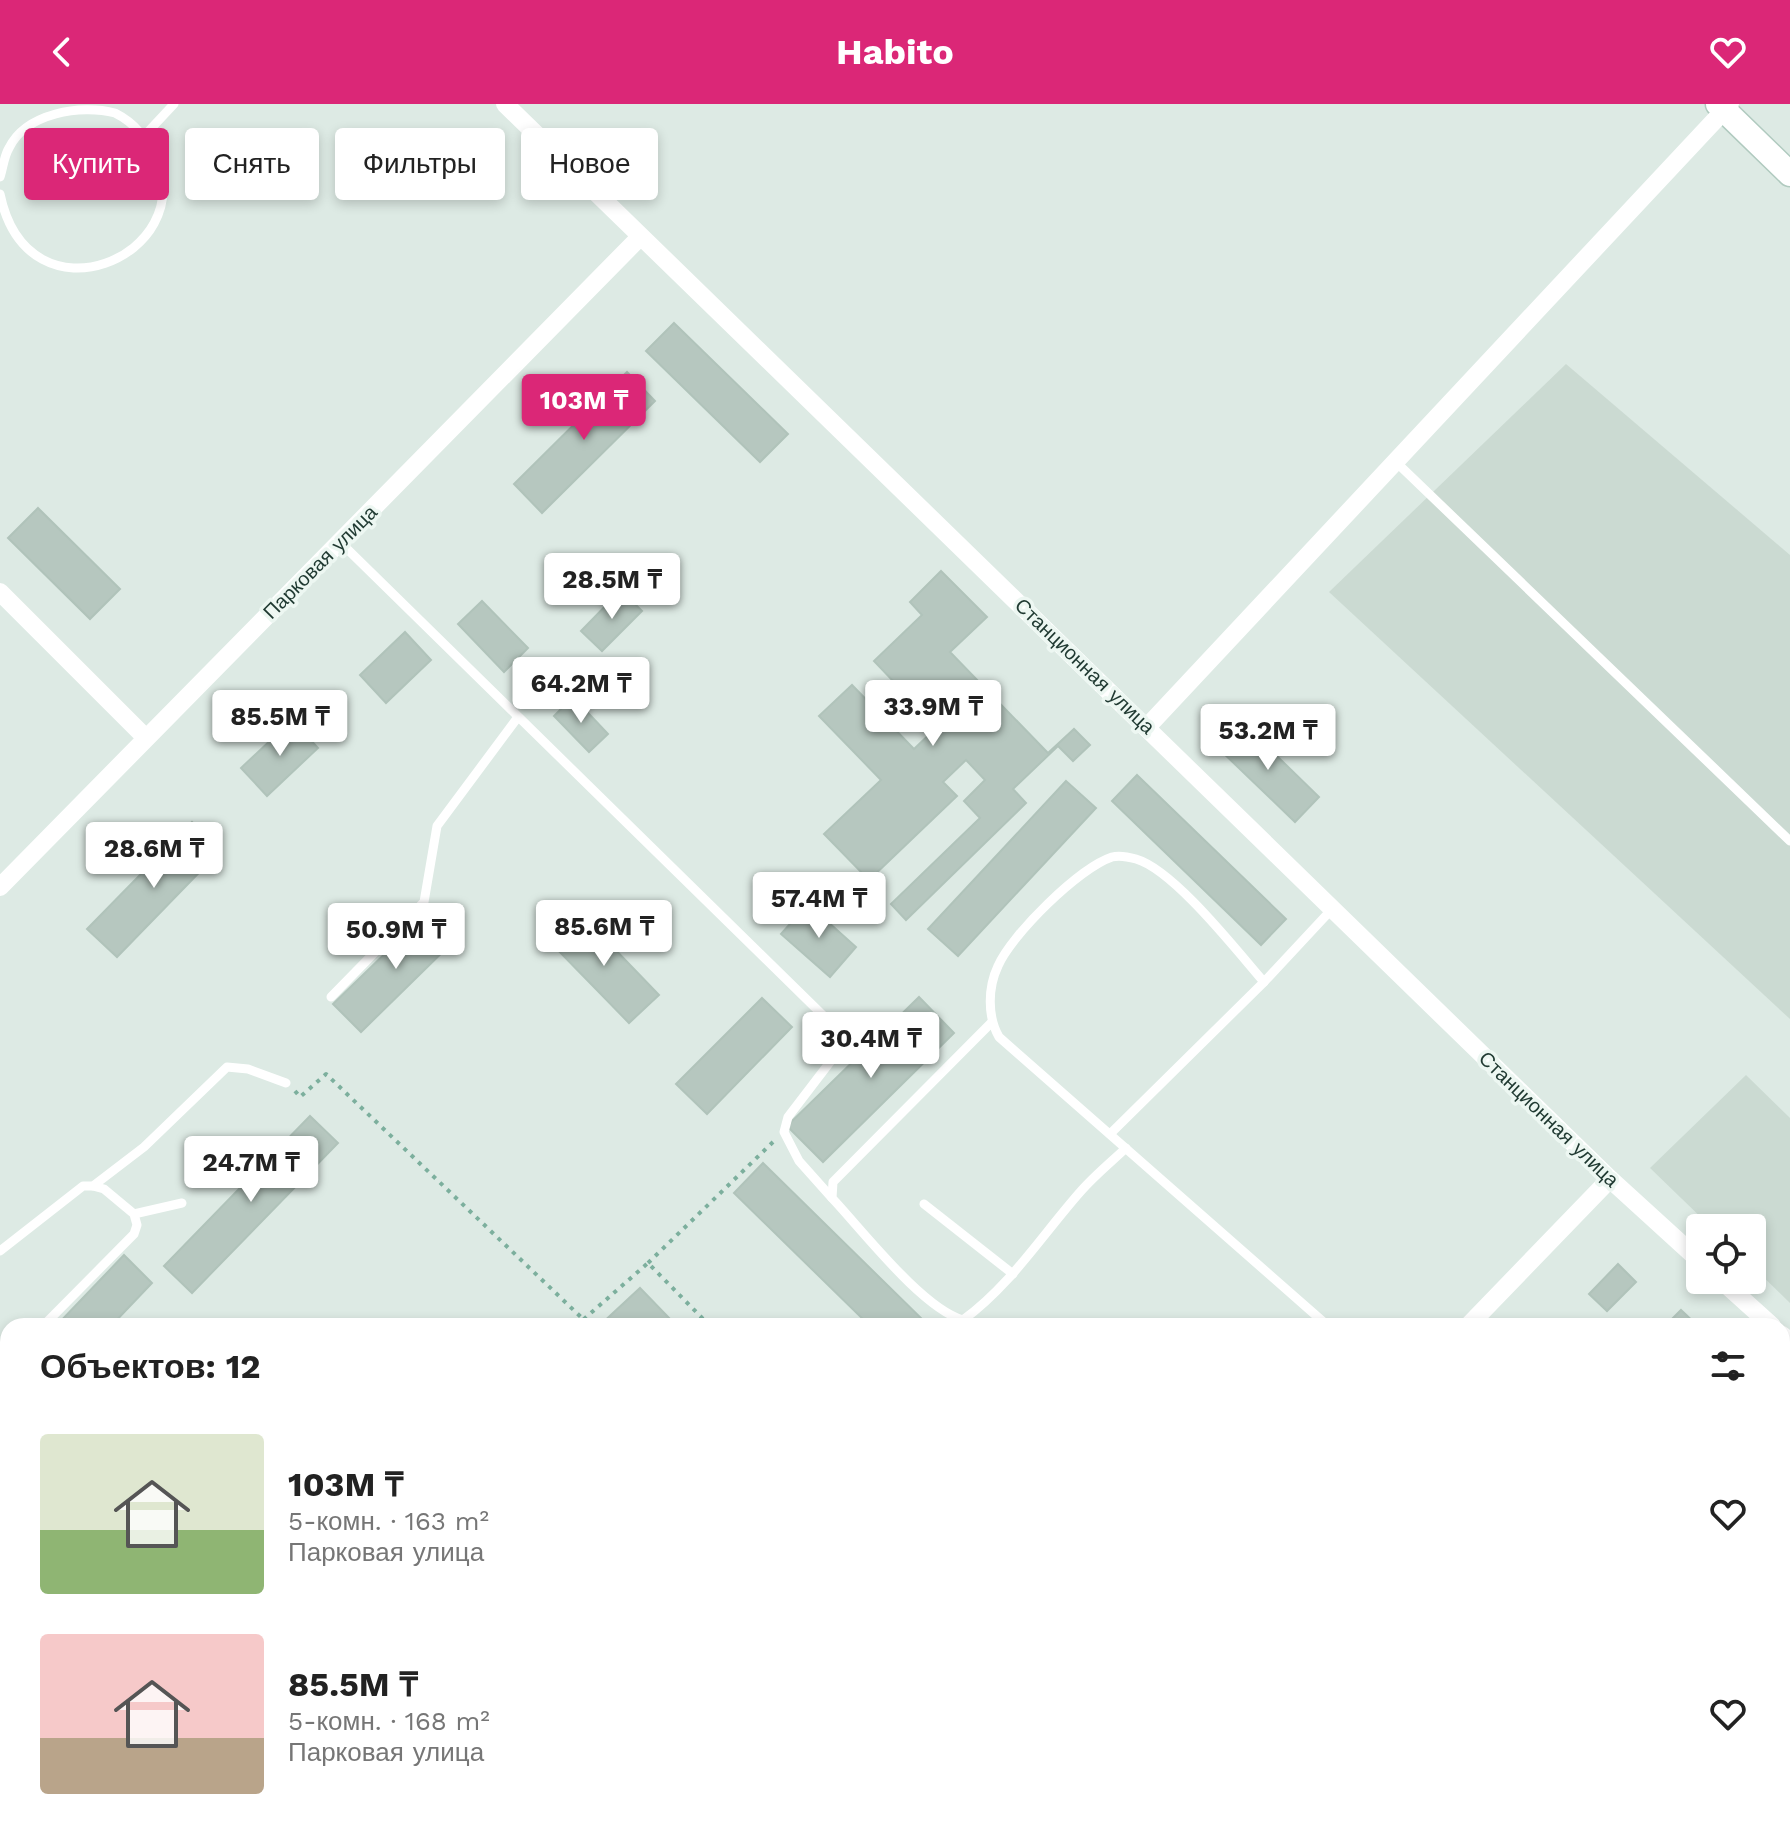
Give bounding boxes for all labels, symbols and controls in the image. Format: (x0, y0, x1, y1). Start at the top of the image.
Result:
icon: back (40, 30, 84, 74)
icon: heart (1706, 30, 1750, 74)
text: Habito (836, 31, 954, 73)
chip: Купить (24, 128, 169, 200)
chip: Снять (185, 128, 319, 200)
chip: Фильтры (335, 128, 505, 200)
chip: Новое (521, 128, 658, 200)
pin: 103M ₸ (519, 374, 649, 442)
text: 103M ₸ (540, 385, 628, 415)
street label: Парковая улица (258, 500, 382, 624)
pin: 28.5M ₸ (538, 553, 686, 621)
text: 28.5M ₸ (562, 564, 662, 594)
street label: Станционная улица (1010, 593, 1161, 740)
pin: 64.2M ₸ (507, 657, 655, 725)
text: 64.2M ₸ (530, 668, 632, 698)
pin: 33.9M ₸ (859, 680, 1007, 748)
pin: 85.5M ₸ (206, 690, 354, 758)
text: 33.9M ₸ (883, 691, 983, 721)
text: 85.5M ₸ (230, 701, 330, 731)
pin: 53.2M ₸ (1194, 704, 1342, 772)
text: 53.2M ₸ (1219, 715, 1317, 745)
pin: 28.6M ₸ (80, 822, 228, 890)
text: 28.6M ₸ (104, 833, 204, 863)
pin: 57.4M ₸ (745, 872, 893, 940)
text: 57.4M ₸ (771, 883, 867, 913)
pin: 85.6M ₸ (530, 900, 678, 968)
pin: 50.9M ₸ (322, 903, 470, 971)
text: 85.6M ₸ (554, 911, 654, 941)
text: 50.9M ₸ (346, 914, 446, 944)
pin: 30.4M ₸ (797, 1012, 945, 1080)
text: 30.4M ₸ (820, 1023, 922, 1053)
street label: Станционная улица (1474, 1046, 1625, 1193)
pin: 24.7M ₸ (177, 1136, 325, 1204)
text: 24.7M ₸ (202, 1147, 300, 1177)
map controls (1686, 1214, 1766, 1294)
button: locate (1686, 1214, 1766, 1294)
icon: filters (1706, 1344, 1750, 1388)
text: Объектов: 12 (40, 1346, 261, 1386)
text: 103M ₸ (288, 1464, 404, 1504)
icon: home (104, 1466, 200, 1562)
icon: heart (1706, 1492, 1750, 1536)
text: 5-комн. · 163 m² (288, 1506, 489, 1536)
text: Парковая улица (288, 1537, 484, 1567)
text: 85.5M ₸ (288, 1664, 418, 1704)
icon: home (104, 1666, 200, 1762)
icon: heart (1706, 1692, 1750, 1736)
text: 5-комн. · 168 m² (288, 1706, 490, 1736)
text: Парковая улица (288, 1737, 484, 1767)

